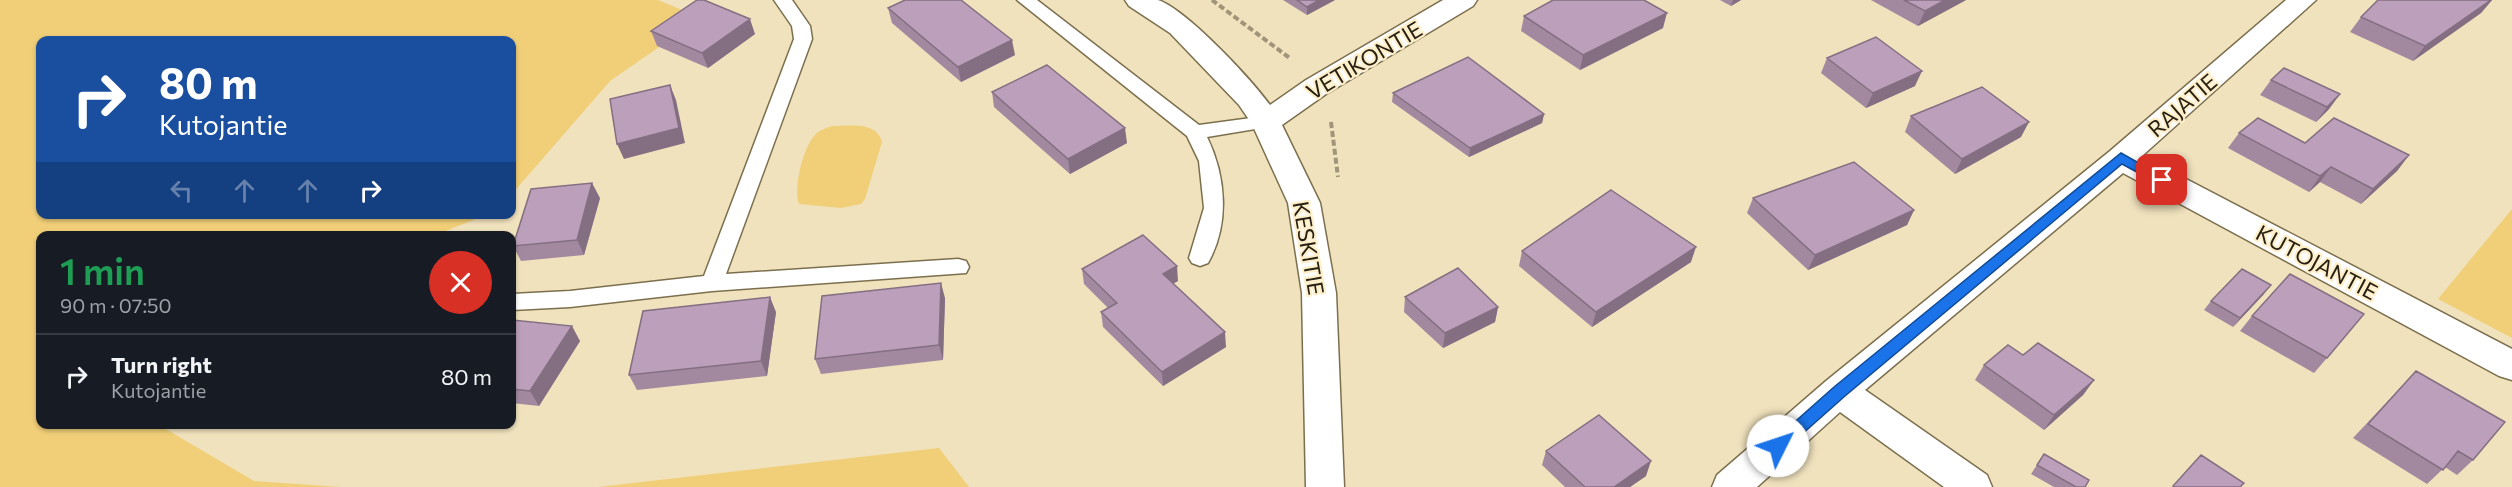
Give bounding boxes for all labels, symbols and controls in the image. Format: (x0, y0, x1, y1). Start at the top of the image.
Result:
street label: VETIKONTIE (1301, 15, 1427, 105)
text: 80 m (159, 56, 258, 108)
icon: right (60, 60, 138, 138)
street label: RAJATIE (2142, 68, 2222, 142)
text: Kutojantie (159, 108, 288, 141)
pin (2136, 154, 2187, 205)
icon: arrive (2145, 163, 2178, 196)
icon: left (165, 174, 198, 207)
icon: ahead (228, 174, 261, 207)
icon: ahead (291, 174, 324, 207)
icon: right (354, 174, 387, 207)
street label: KESKITIE (1287, 199, 1331, 297)
street label: KUTOJANTIE (2252, 219, 2382, 305)
text: 1 min (60, 248, 145, 292)
button: close (429, 251, 492, 314)
text: 90 m · 07:50 (60, 293, 172, 317)
text: Turn right (111, 351, 212, 378)
icon: right (60, 360, 93, 393)
text: 80 m (441, 363, 492, 390)
text: Kutojantie (111, 378, 206, 402)
position arrow (1746, 414, 1810, 478)

